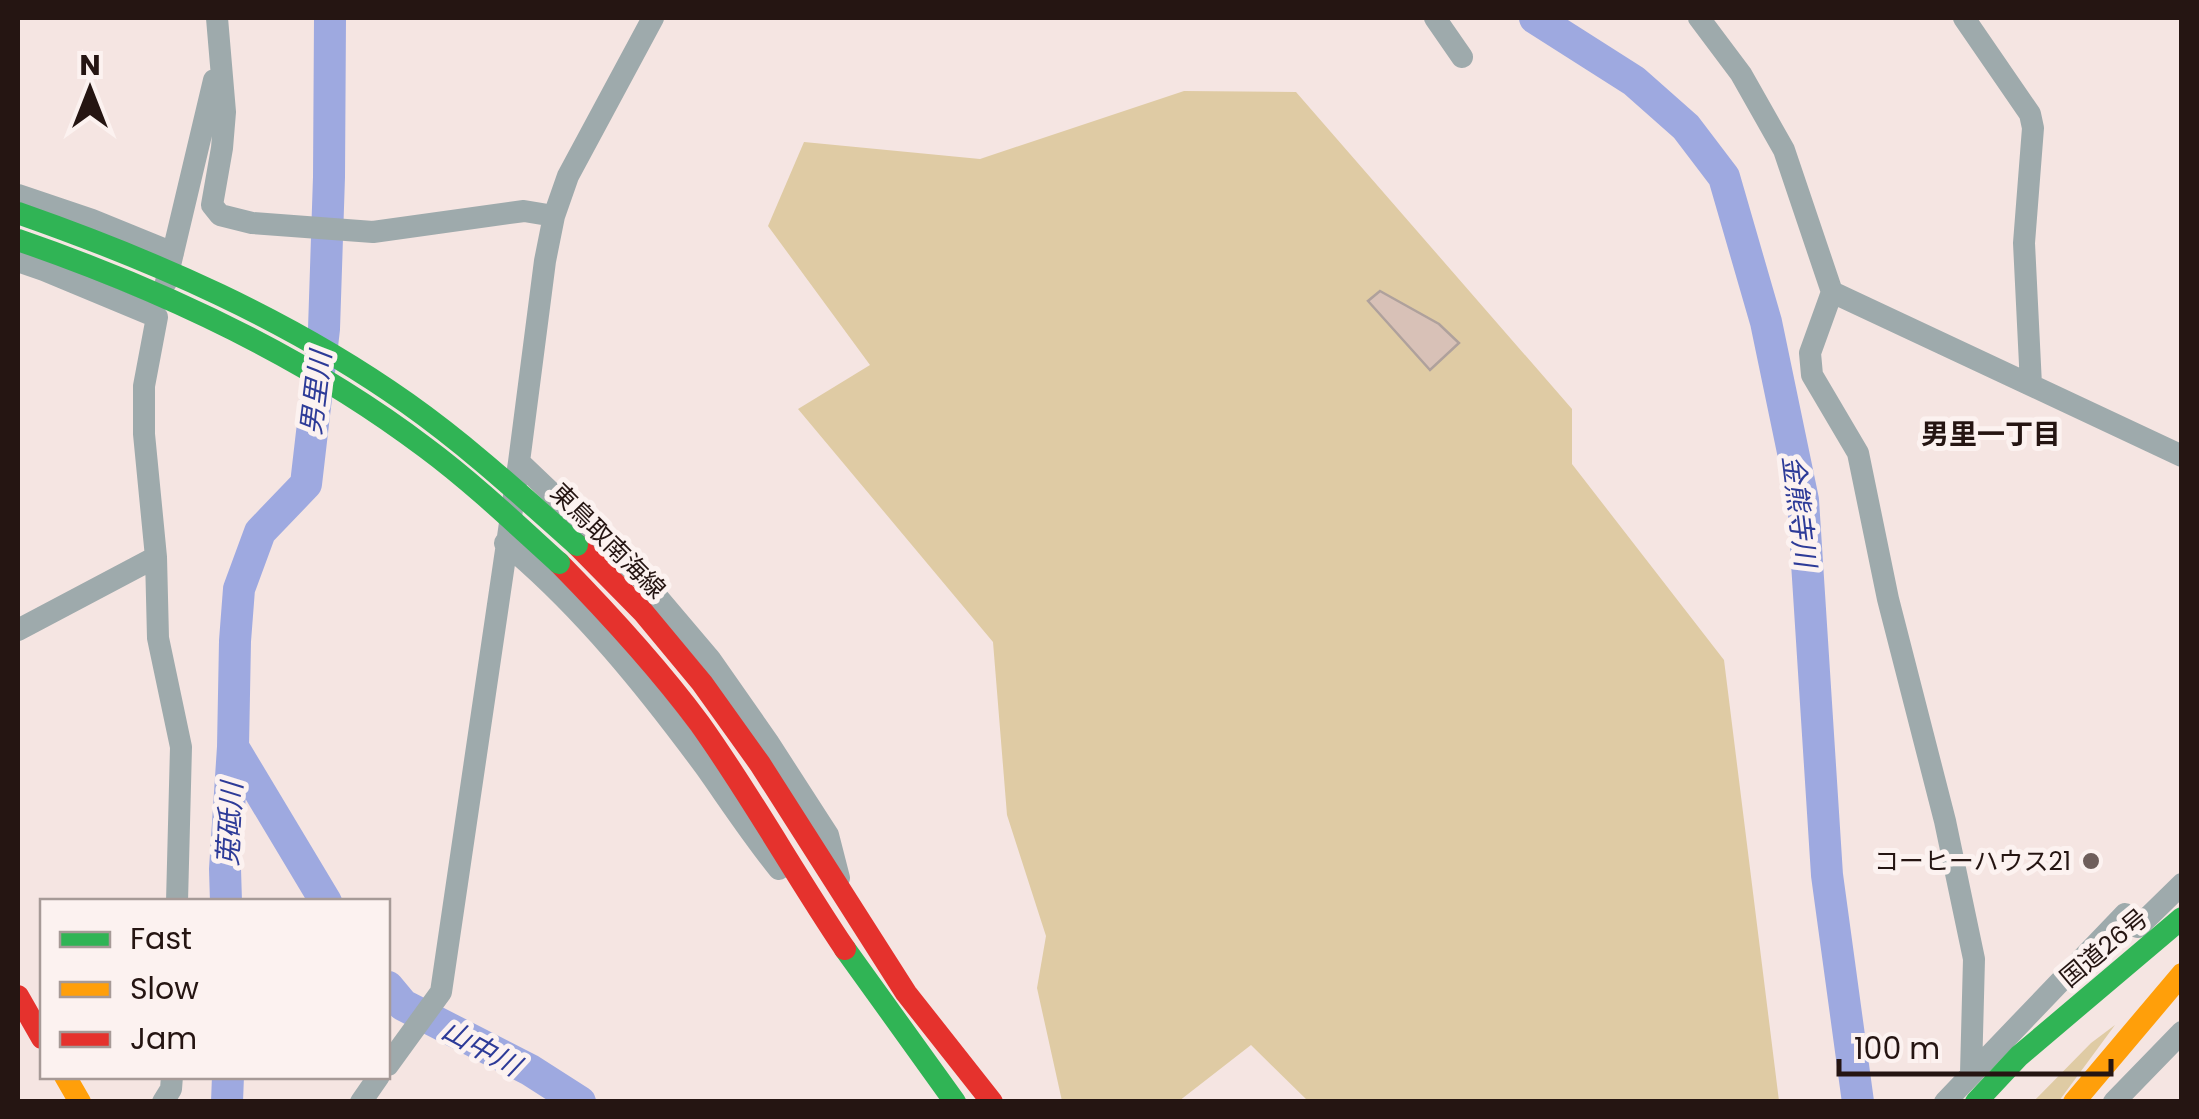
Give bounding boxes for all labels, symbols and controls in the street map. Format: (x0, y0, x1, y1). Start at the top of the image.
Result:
north arrow (40, 40, 140, 140)
text: N (79, 46, 101, 85)
water label: 男里川 (292, 346, 341, 437)
district label: 男里一丁目 (1921, 415, 2061, 454)
water label: 金熊寺川 (1773, 453, 1826, 572)
street label: 東鳥取南海線 (543, 476, 673, 606)
water label: 莵砥川 (208, 778, 252, 867)
place label: コーヒーハウス21 (1874, 844, 2071, 879)
marker: コーヒーハウス21 (2080, 850, 2102, 872)
legend (40, 899, 390, 1079)
street label: 国道26号 (2052, 901, 2156, 995)
text: Fast (130, 917, 192, 960)
text: Slow (130, 967, 199, 1010)
water label: 山中川 (435, 1011, 530, 1087)
scale bar (1839, 1014, 2112, 1076)
text: Jam (130, 1017, 197, 1060)
text: 100 m (1854, 1027, 1940, 1070)

